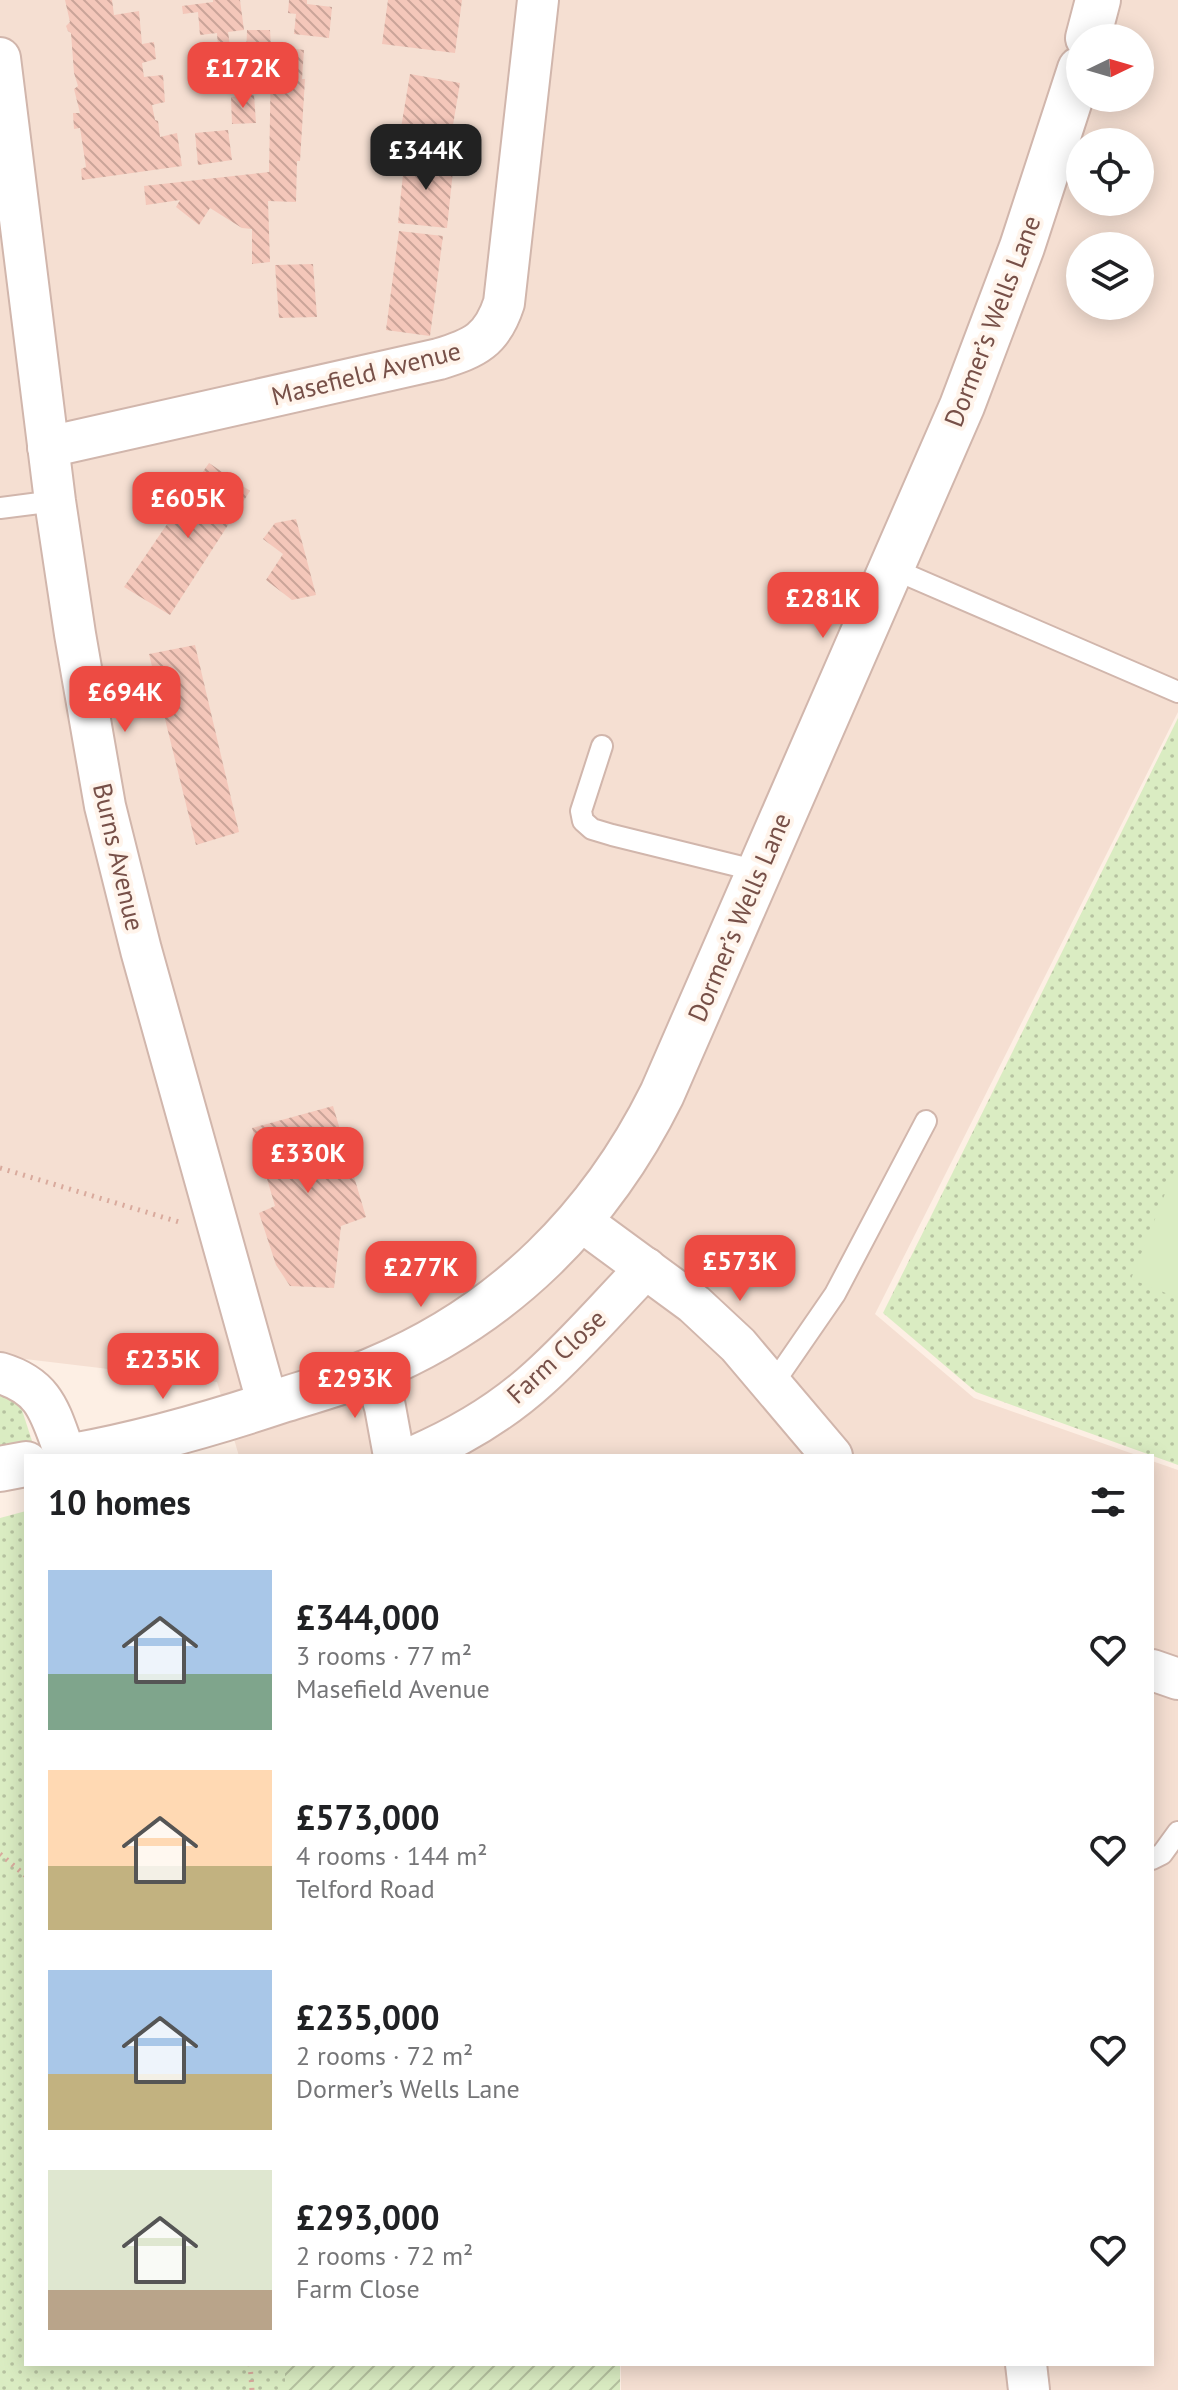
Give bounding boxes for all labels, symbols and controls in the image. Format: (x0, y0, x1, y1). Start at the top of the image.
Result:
north arrow (1066, 24, 1154, 112)
map controls (1066, 24, 1154, 320)
pin: £172K (187, 42, 299, 110)
text: £172K (205, 51, 281, 84)
pin: £344K (370, 124, 482, 192)
button: locate (1066, 128, 1154, 216)
text: £344K (388, 133, 464, 166)
street label: Dormer’s Wells Lane (937, 211, 1047, 431)
button: layers (1066, 232, 1154, 320)
street label: Masefield Avenue (268, 334, 464, 412)
pin: £605K (132, 472, 244, 540)
text: £605K (150, 481, 226, 514)
pin: £281K (767, 572, 879, 640)
text: £281K (785, 581, 861, 614)
pin: £694K (69, 666, 181, 734)
text: £694K (87, 675, 163, 708)
street label: Burns Avenue (86, 780, 152, 934)
street label: Dormer’s Wells Lane (680, 808, 798, 1026)
pin: £330K (252, 1127, 364, 1195)
text: £330K (270, 1136, 346, 1169)
pin: £573K (684, 1235, 796, 1303)
pin: £277K (365, 1241, 477, 1309)
text: £573K (702, 1244, 778, 1277)
text: £277K (383, 1250, 459, 1283)
street label: Farm Close (499, 1302, 613, 1410)
pin: £235K (107, 1333, 219, 1401)
text: £235K (125, 1342, 201, 1375)
pin: £293K (299, 1352, 411, 1420)
text: £293K (317, 1361, 393, 1394)
text: 10 homes (48, 1480, 191, 1524)
icon: filters (1086, 1480, 1130, 1524)
text: £344,000 (296, 1595, 440, 1639)
icon: home (112, 1602, 208, 1698)
icon: heart (1086, 1628, 1130, 1672)
text: 3 rooms · 77 m² (296, 1639, 472, 1672)
text: Masefield Avenue (296, 1672, 490, 1705)
text: £573,000 (296, 1795, 440, 1839)
icon: home (112, 1802, 208, 1898)
icon: heart (1086, 1828, 1130, 1872)
text: 4 rooms · 144 m² (296, 1839, 488, 1872)
text: Telford Road (296, 1872, 435, 1905)
text: £235,000 (296, 1995, 440, 2039)
icon: home (112, 2002, 208, 2098)
icon: heart (1086, 2028, 1130, 2072)
text: 2 rooms · 72 m² (296, 2039, 473, 2072)
text: Dormer’s Wells Lane (296, 2072, 520, 2105)
text: £293,000 (296, 2195, 440, 2239)
icon: home (112, 2202, 208, 2298)
icon: heart (1086, 2228, 1130, 2272)
text: 2 rooms · 72 m² (296, 2239, 473, 2272)
text: Farm Close (296, 2272, 420, 2305)

